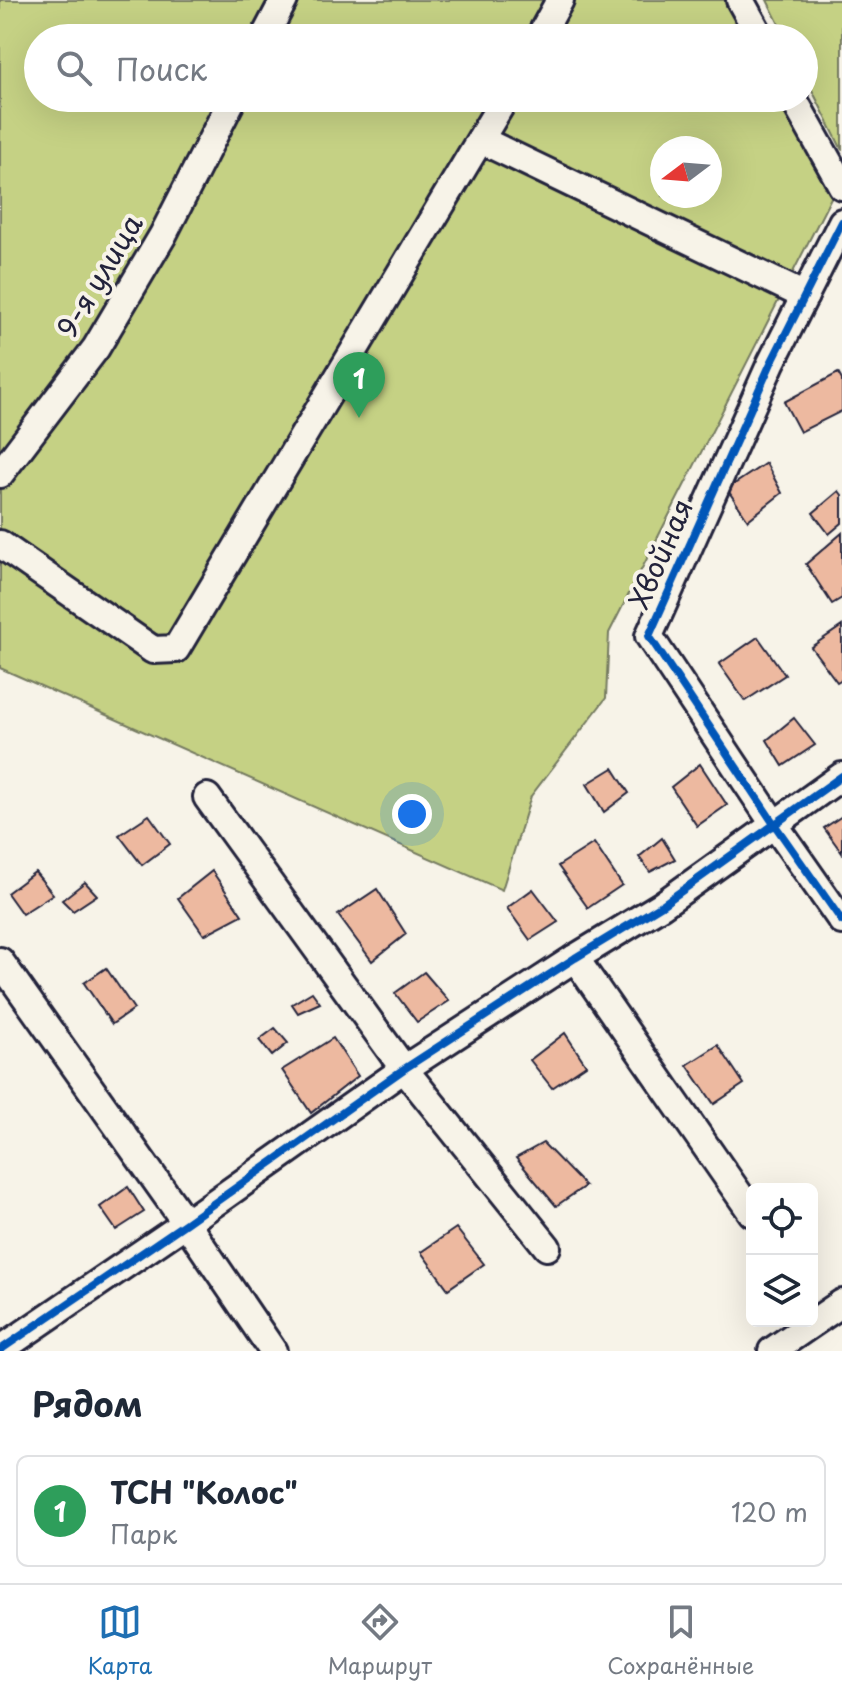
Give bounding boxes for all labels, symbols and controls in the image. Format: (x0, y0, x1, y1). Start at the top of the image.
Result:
search box (24, 24, 818, 112)
icon: search (52, 46, 96, 90)
text: Поиск (116, 46, 207, 91)
north arrow (650, 136, 722, 208)
street label: 9-я улица (45, 205, 153, 345)
pin: 1 (333, 352, 385, 418)
street label: Хвойная (616, 492, 703, 615)
your location (392, 794, 432, 834)
map controls (746, 1183, 818, 1327)
button: locate (746, 1183, 818, 1255)
button: layers (746, 1255, 818, 1327)
text: Рядом (32, 1377, 143, 1429)
text: ТСН "Колос" (110, 1469, 298, 1514)
text: 1 (54, 1492, 66, 1531)
text: 120 m (731, 1492, 808, 1531)
text: Парк (110, 1514, 177, 1553)
tab: Карта (88, 1600, 152, 1681)
tab: Маршрут (328, 1600, 432, 1681)
tab: Сохранённые (607, 1600, 754, 1681)

